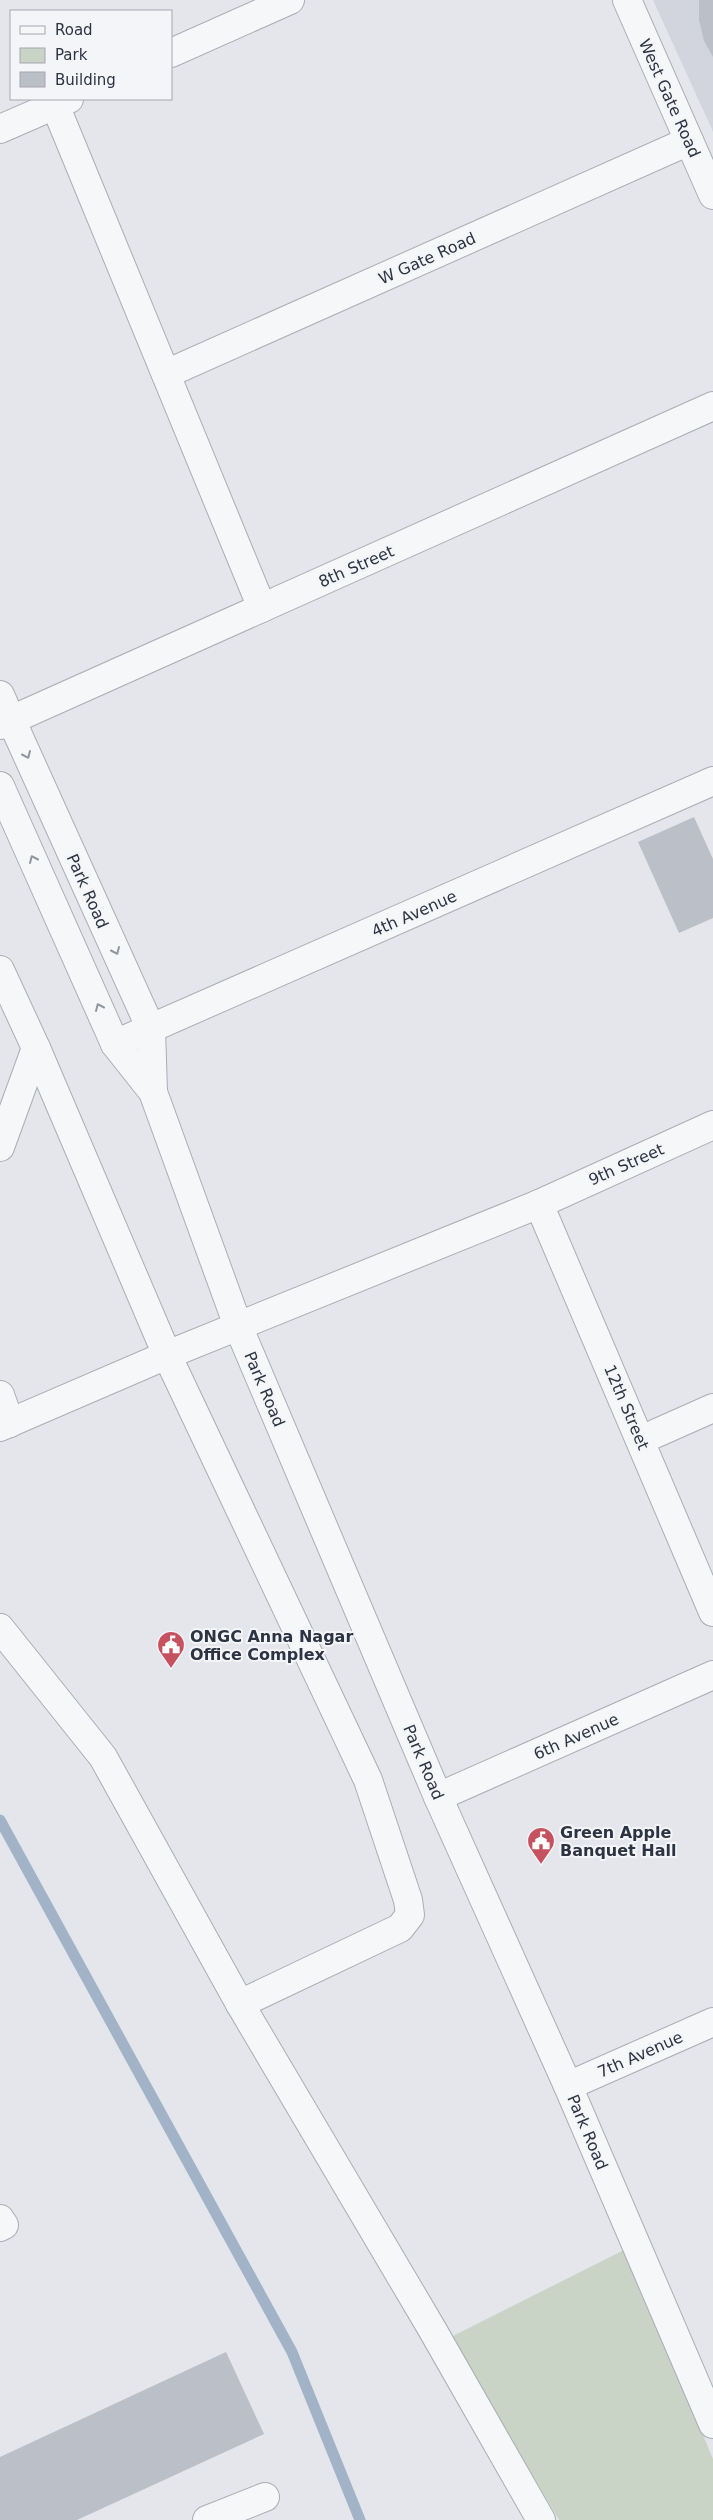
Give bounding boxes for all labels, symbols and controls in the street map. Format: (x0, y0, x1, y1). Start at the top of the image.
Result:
legend (10, 10, 172, 100)
text: Road (55, 21, 93, 39)
street label: West Gate Road (635, 36, 704, 161)
text: Park (55, 46, 88, 64)
text: Building (55, 71, 116, 89)
street label: W Gate Road (376, 229, 479, 288)
street label: 8th Street (316, 541, 397, 591)
one-way arrow (21, 750, 32, 759)
street label: Park Road (63, 851, 112, 932)
one-way arrow (28, 855, 39, 864)
street label: 4th Avenue (369, 886, 460, 941)
one-way arrow (109, 946, 120, 955)
one-way arrow (94, 1003, 105, 1012)
street label: 9th Street (586, 1139, 667, 1189)
street label: Park Road (240, 1349, 289, 1430)
street label: 12th Street (600, 1362, 653, 1453)
place label: ONGC Anna Nagar Office Complex (190, 1627, 353, 1664)
public building icon: ONGC Anna Nagar Office Complex (156, 1630, 186, 1669)
street label: 6th Avenue (531, 1709, 622, 1764)
street label: Park Road (399, 1722, 448, 1803)
place label: Green Apple Banquet Hall (560, 1823, 676, 1860)
public building icon: Green Apple Banquet Hall (526, 1826, 556, 1865)
street label: 7th Avenue (595, 2027, 686, 2082)
street label: Park Road (563, 2092, 612, 2173)

